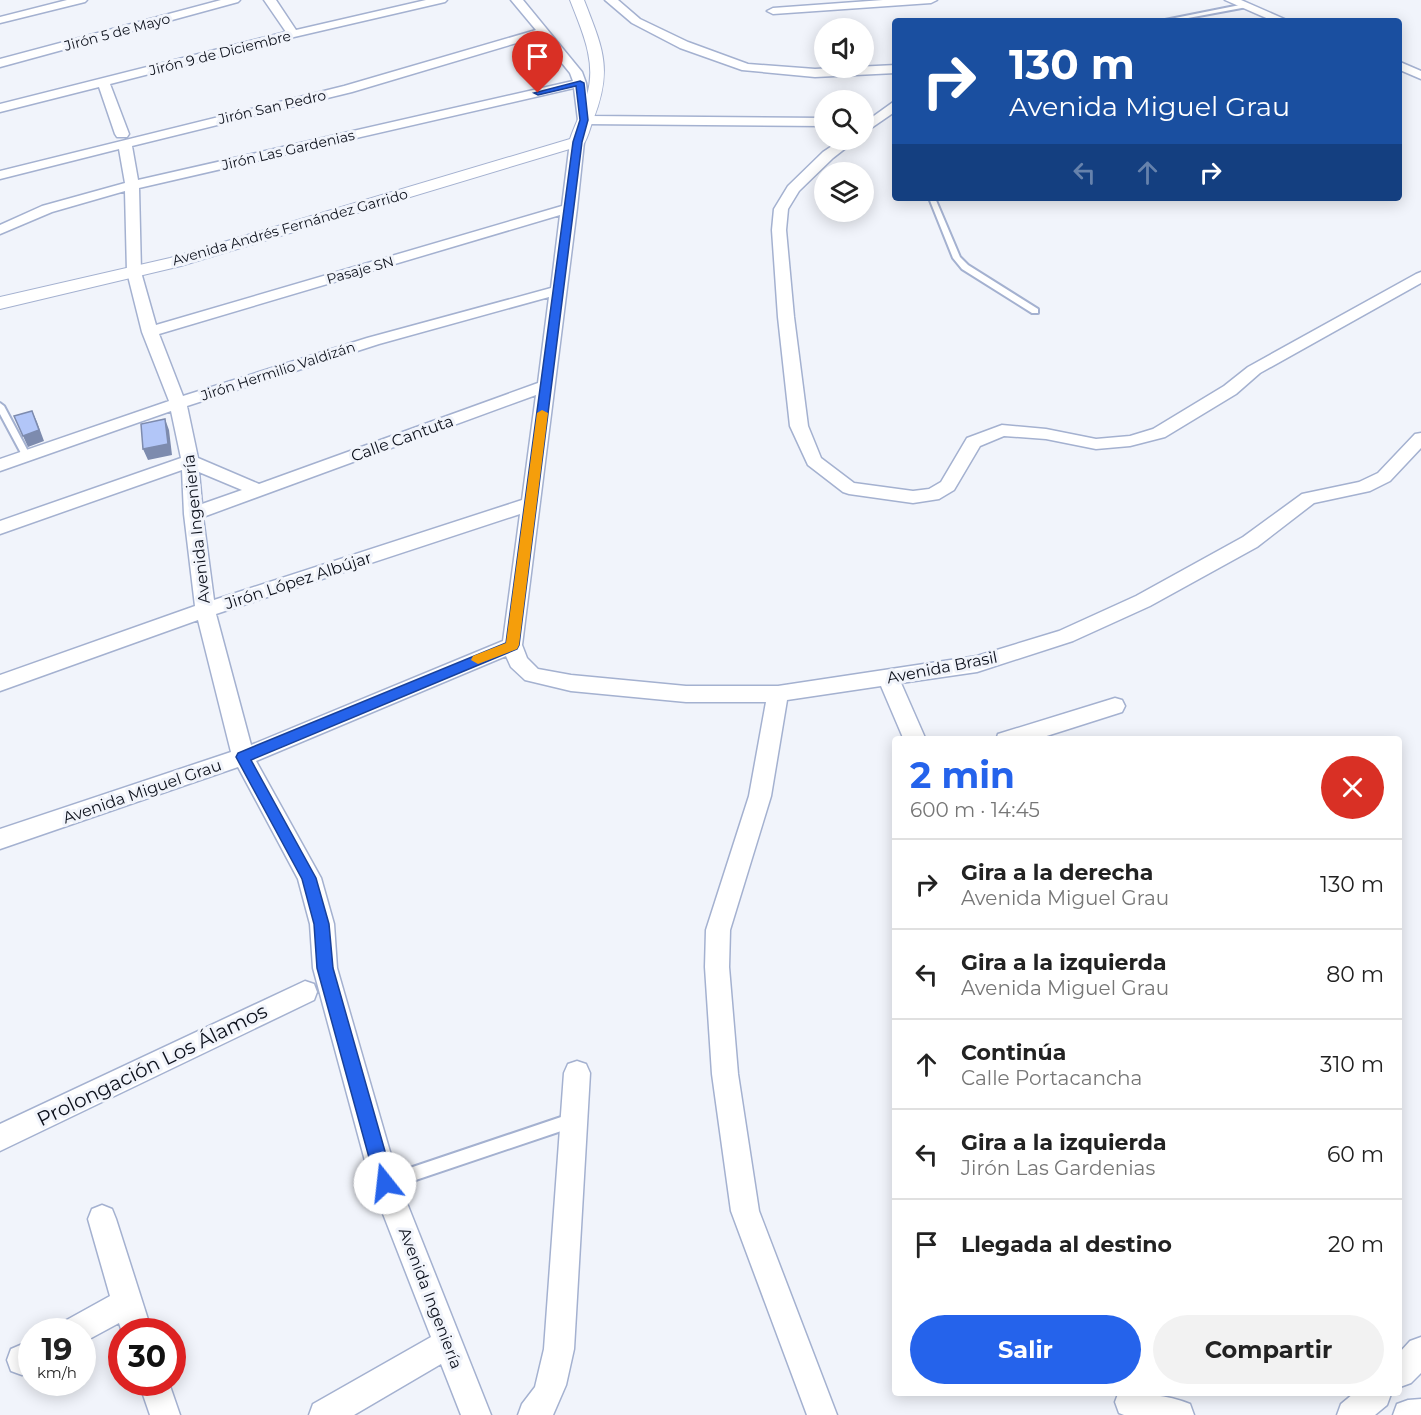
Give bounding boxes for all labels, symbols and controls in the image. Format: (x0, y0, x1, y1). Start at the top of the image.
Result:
street label: Jirón 5 de Mayo (61, 9, 172, 55)
map controls (814, 18, 874, 222)
button: sound (814, 18, 874, 78)
street label: Jirón 9 de Diciembre (146, 27, 293, 80)
pin (512, 31, 563, 93)
text: 130 m (1009, 38, 1135, 90)
icon: arrive (521, 40, 554, 73)
icon: right (910, 42, 988, 120)
street label: Jirón San Pedro (215, 86, 328, 128)
button: search (814, 90, 874, 150)
text: Avenida Miguel Grau (1009, 90, 1290, 123)
street label: Jirón Las Gardenias (219, 126, 356, 174)
icon: left (1068, 156, 1101, 189)
icon: ahead (1131, 156, 1164, 189)
icon: right (1194, 156, 1227, 189)
button: layers (814, 162, 874, 222)
street label: Avenida Andrés Fernández Garrido (170, 185, 410, 269)
street label: Pasaje SN (324, 252, 396, 288)
street label: Jirón Hermilio Valdizán (198, 338, 357, 405)
street label: Calle Cantuta (348, 411, 456, 466)
street label: Avenida Ingeniería (179, 453, 214, 604)
street label: Jirón López Albújar (221, 548, 374, 614)
street label: Avenida Brasil (885, 647, 999, 688)
text: 2 min (910, 753, 1015, 797)
street label: Avenida Miguel Grau (60, 755, 224, 828)
button: close (1321, 756, 1384, 819)
text: 600 m · 14:45 (910, 798, 1040, 822)
text: Gira a la derecha (961, 859, 1153, 886)
icon: right (910, 868, 943, 901)
text: 130 m (1320, 871, 1384, 898)
text: Avenida Miguel Grau (961, 886, 1169, 910)
text: Gira a la izquierda (961, 949, 1167, 976)
icon: left (910, 958, 943, 991)
text: 80 m (1326, 961, 1384, 988)
text: Avenida Miguel Grau (961, 976, 1169, 1000)
street label: Prolongación Los Álamos (33, 999, 271, 1131)
text: Continúa (961, 1039, 1066, 1066)
icon: ahead (910, 1048, 943, 1081)
text: 310 m (1320, 1051, 1384, 1078)
text: Calle Portacancha (961, 1066, 1142, 1090)
text: Gira a la izquierda (961, 1129, 1167, 1156)
icon: left (910, 1138, 943, 1171)
text: 60 m (1327, 1141, 1384, 1168)
position arrow (353, 1151, 417, 1215)
text: Jirón Las Gardenias (961, 1156, 1155, 1180)
street label: Avenida Ingeniería (395, 1225, 466, 1372)
icon: arrive (910, 1228, 943, 1261)
text: Llegada al destino (961, 1231, 1172, 1258)
text: 20 m (1328, 1231, 1384, 1258)
button: Salir (910, 1315, 1141, 1384)
button: Compartir (1153, 1315, 1384, 1384)
speed limit sign: 30 (108, 1318, 186, 1396)
text: 19 (42, 1331, 72, 1368)
text: km/h (37, 1363, 77, 1382)

